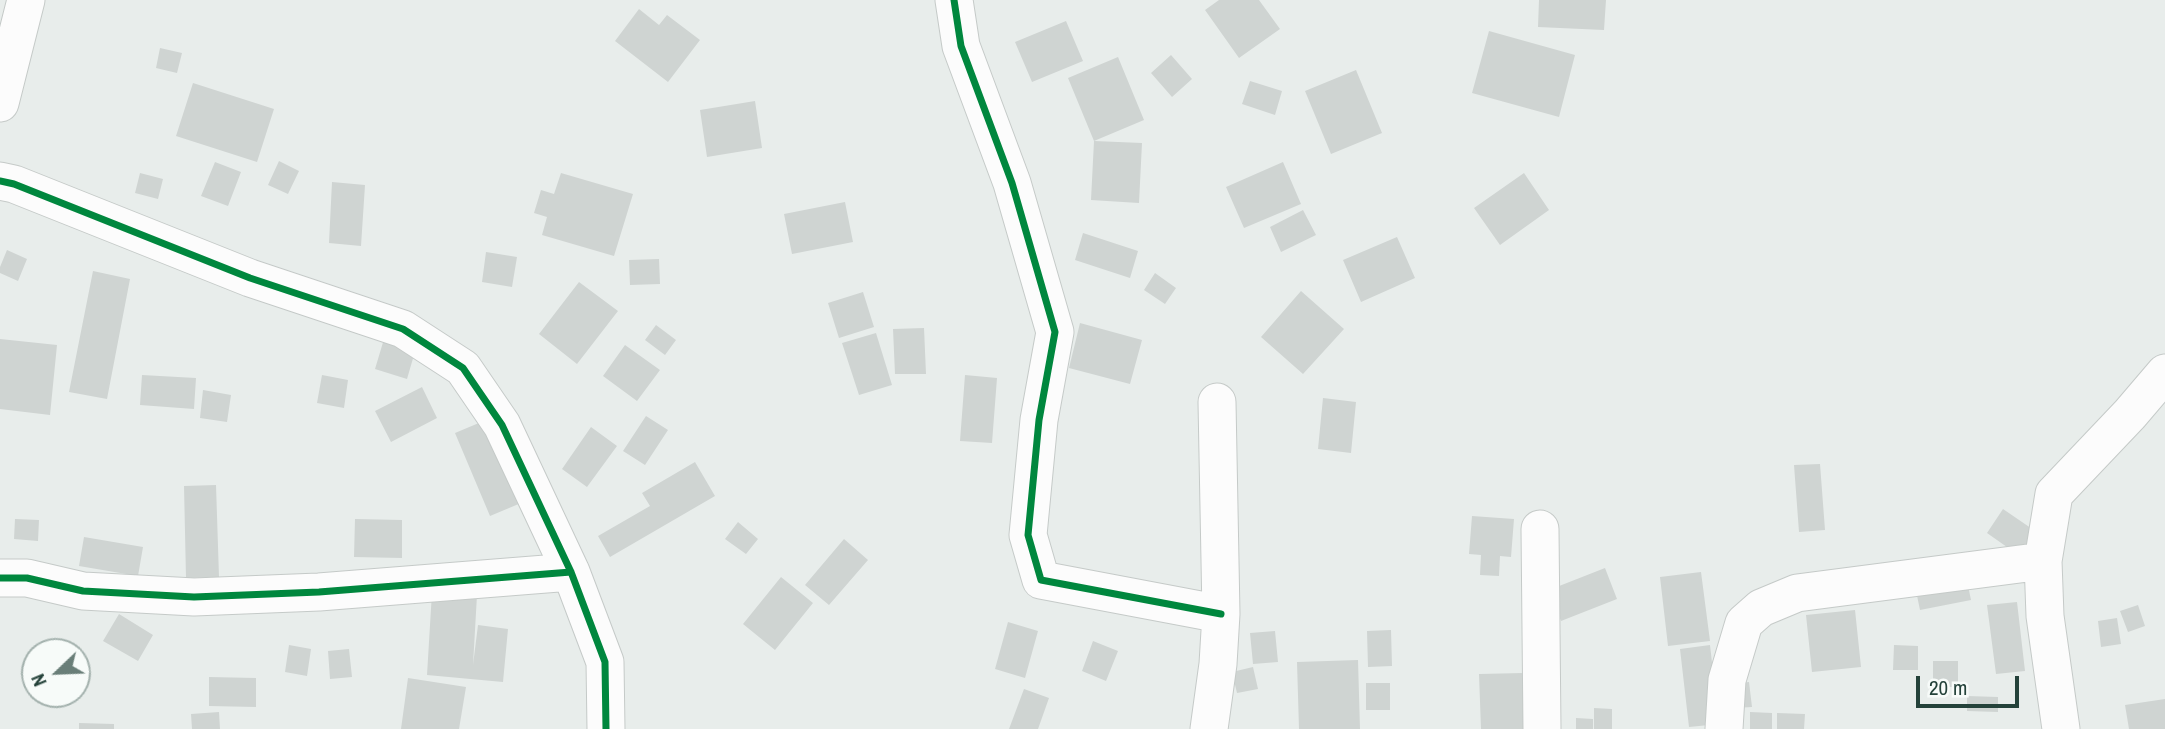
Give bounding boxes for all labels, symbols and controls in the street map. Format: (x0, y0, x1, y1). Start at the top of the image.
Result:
north arrow (21, 638, 91, 708)
scale bar (1920, 662, 2023, 706)
text: N (24, 670, 53, 691)
text: 20 m (1929, 673, 1967, 702)

